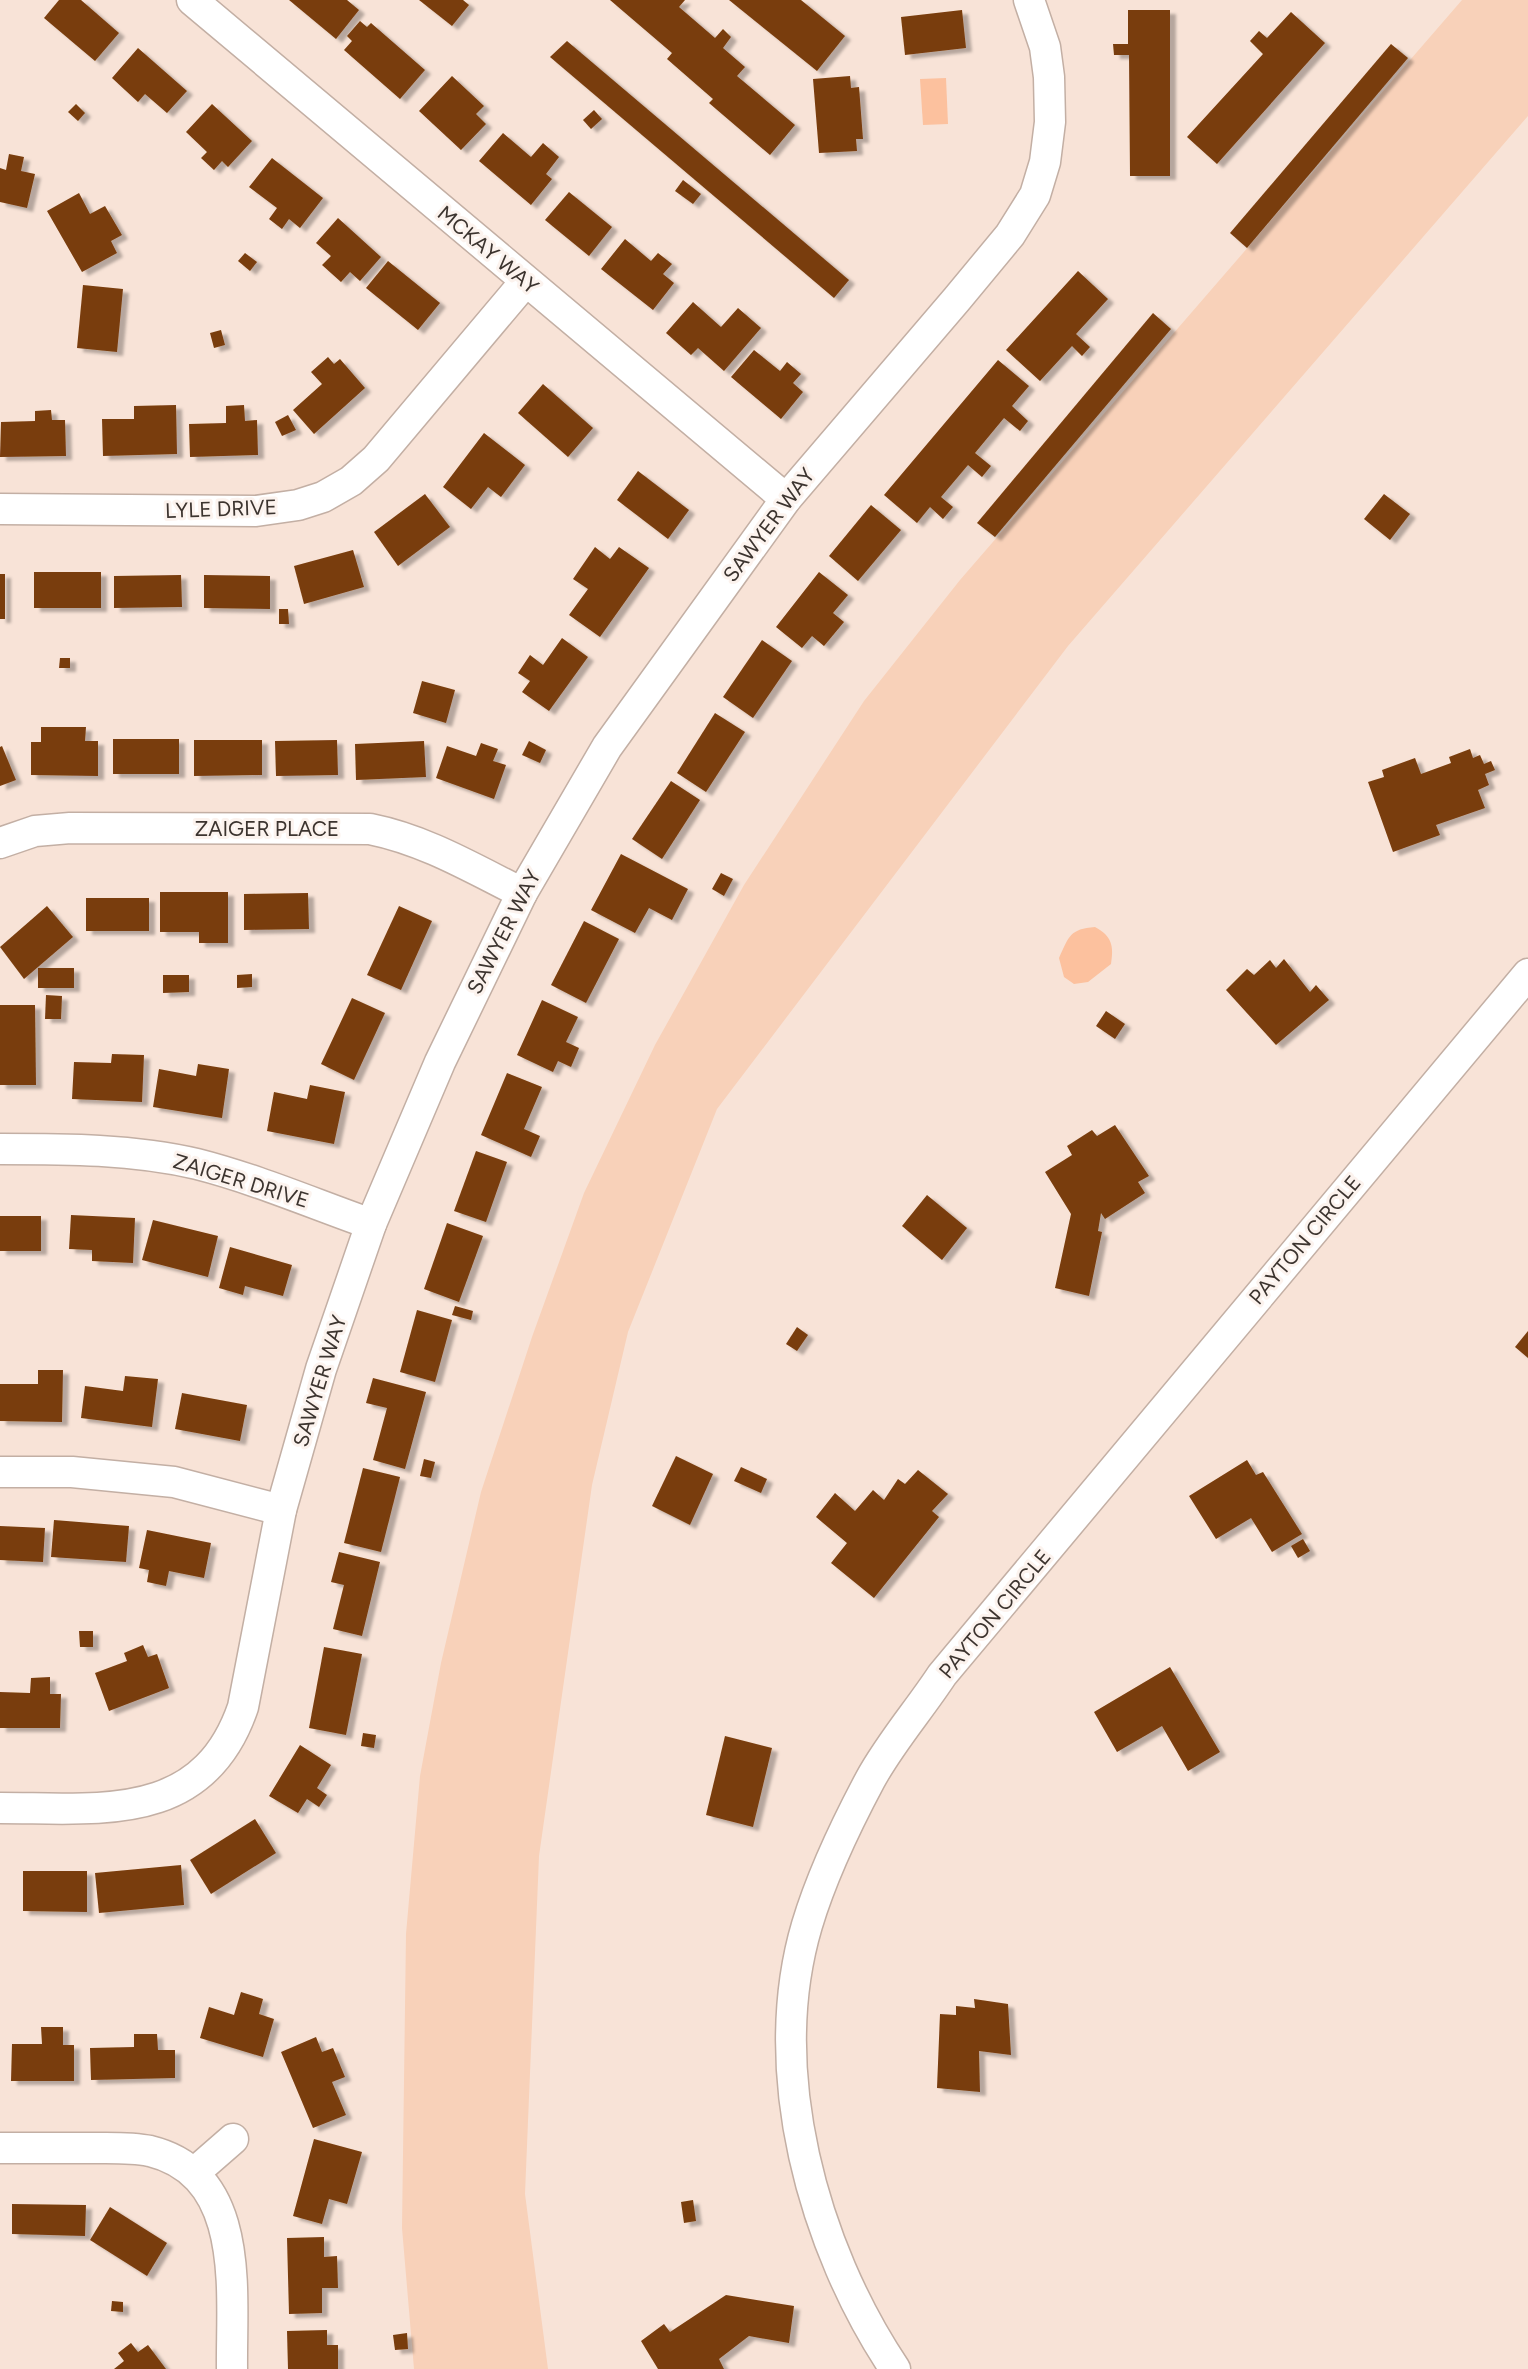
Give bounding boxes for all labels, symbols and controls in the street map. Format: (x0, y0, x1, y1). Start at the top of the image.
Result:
street label: MCKAY WAY (433, 200, 544, 299)
street label: SAWYER WAY (718, 463, 820, 587)
street label: LYLE DRIVE (165, 494, 277, 523)
street label: ZAIGER PLACE (195, 816, 339, 841)
street label: SAWYER WAY (462, 865, 546, 998)
street label: ZAIGER DRIVE (170, 1148, 312, 1213)
street label: PAYTON CIRCLE (1243, 1170, 1366, 1309)
street label: SAWYER WAY (288, 1312, 351, 1450)
street label: PAYTON CIRCLE (933, 1544, 1056, 1683)

